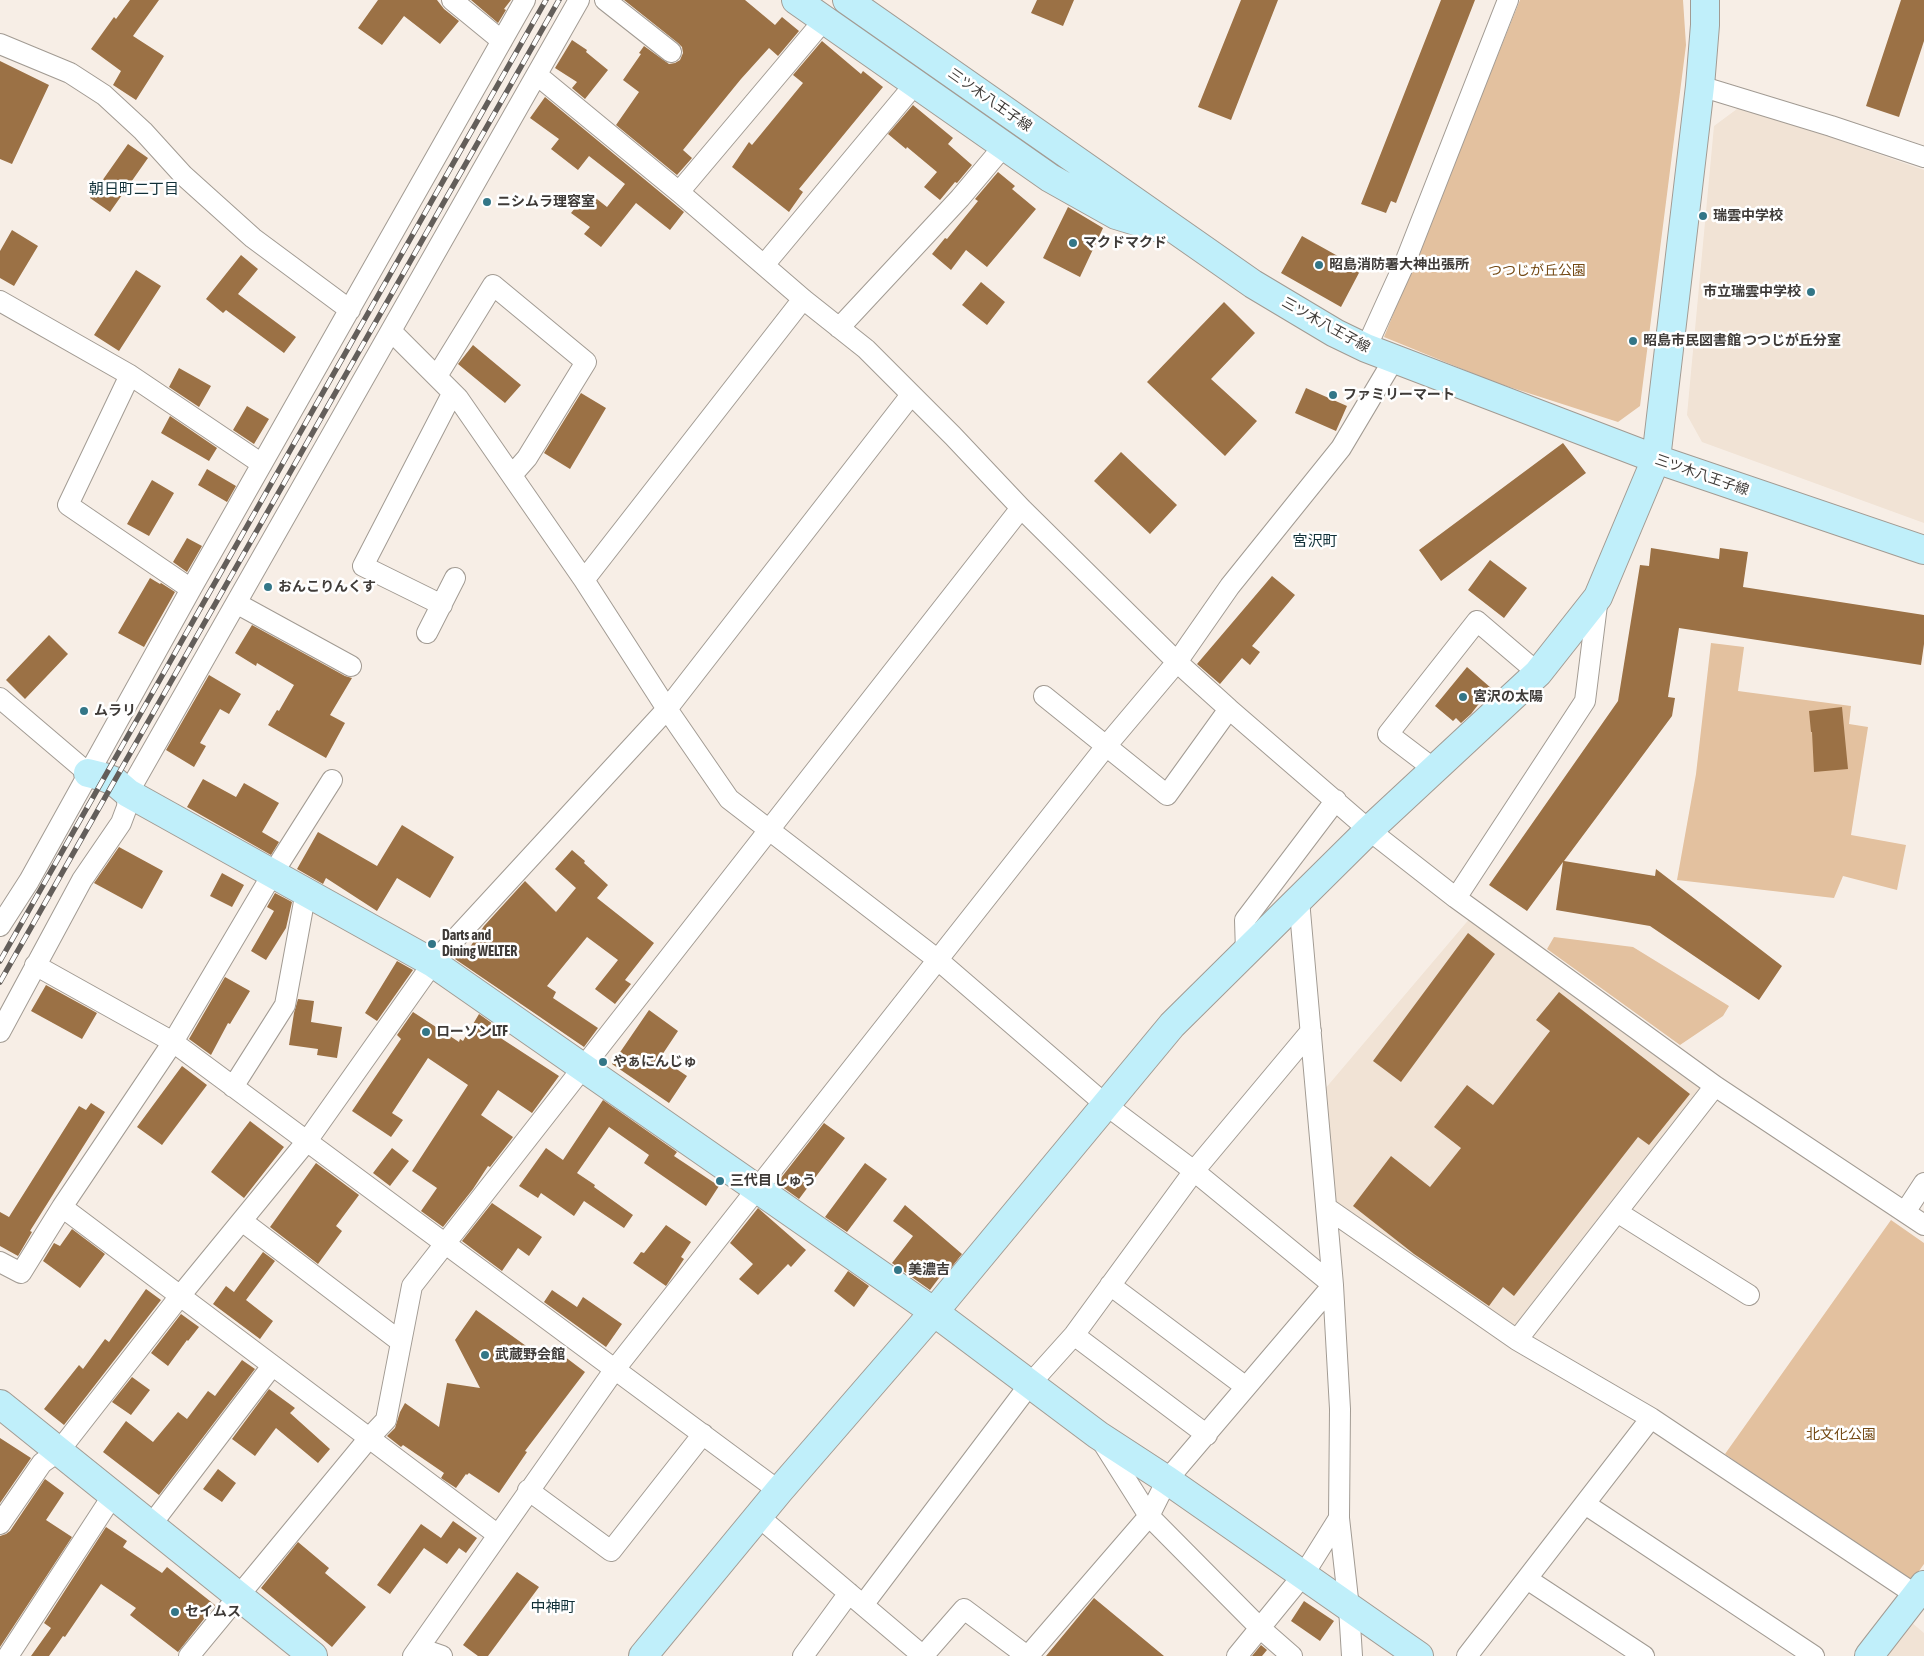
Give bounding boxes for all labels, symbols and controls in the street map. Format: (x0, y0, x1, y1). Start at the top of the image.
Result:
street label: 三ツ木八王子線 (945, 65, 1035, 135)
district label: 朝日町二丁目 (89, 180, 179, 198)
place label: ニシムラ理容室 (497, 194, 595, 210)
marker: ニシムラ理容室 (481, 196, 493, 208)
place label: 瑞雲中学校 (1713, 208, 1783, 224)
marker: 瑞雲中学校 (1697, 210, 1709, 222)
place label: マクドマクド (1083, 235, 1167, 251)
marker: マクドマクド (1067, 237, 1079, 249)
place label: 昭島消防署大神出張所 (1329, 257, 1469, 273)
marker: 昭島消防署大神出張所 (1313, 259, 1325, 271)
park label: つつじが丘公園 (1488, 263, 1586, 279)
place label: 市立瑞雲中学校 (1703, 284, 1801, 300)
marker: 市立瑞雲中学校 (1805, 286, 1817, 298)
street label: 三ツ木八王子線 (1279, 294, 1373, 356)
place label: 昭島市民図書館 つつじが丘分室 (1643, 333, 1841, 349)
marker: 昭島市民図書館 つつじが丘分室 (1627, 335, 1639, 347)
place label: ファミリーマート (1343, 387, 1455, 403)
marker: ファミリーマート (1327, 389, 1339, 401)
street label: 三ツ木八王子線 (1653, 451, 1751, 499)
district label: 宮沢町 (1293, 532, 1337, 550)
place label: おんこりんくす (278, 579, 376, 595)
marker: おんこりんくす (262, 581, 274, 593)
place label: 宮沢の太陽 (1473, 689, 1543, 705)
marker: 宮沢の太陽 (1457, 691, 1469, 703)
place label: ムラリ (94, 703, 136, 719)
marker: ムラリ (78, 705, 90, 717)
place label: Darts and Dining WELTER (442, 928, 517, 960)
marker: Darts and Dining WELTER (426, 938, 438, 950)
place label: ローソンLTF (436, 1024, 508, 1040)
marker: ローソンLTF (420, 1026, 432, 1038)
place label: やぁにんじゅ (613, 1054, 697, 1070)
marker: やぁにんじゅ (597, 1056, 609, 1068)
place label: 三代目 しゅう (730, 1173, 816, 1189)
marker: 三代目 しゅう (714, 1175, 726, 1187)
place label: 美濃吉 (908, 1262, 950, 1278)
marker: 美濃吉 (892, 1264, 904, 1276)
place label: 武蔵野会館 (495, 1347, 565, 1363)
marker: 武蔵野会館 (479, 1349, 491, 1361)
park label: 北文化公園 (1806, 1427, 1876, 1443)
district label: 中神町 (531, 1598, 575, 1616)
place label: セイムス (185, 1604, 241, 1620)
marker: セイムス (169, 1606, 181, 1618)

